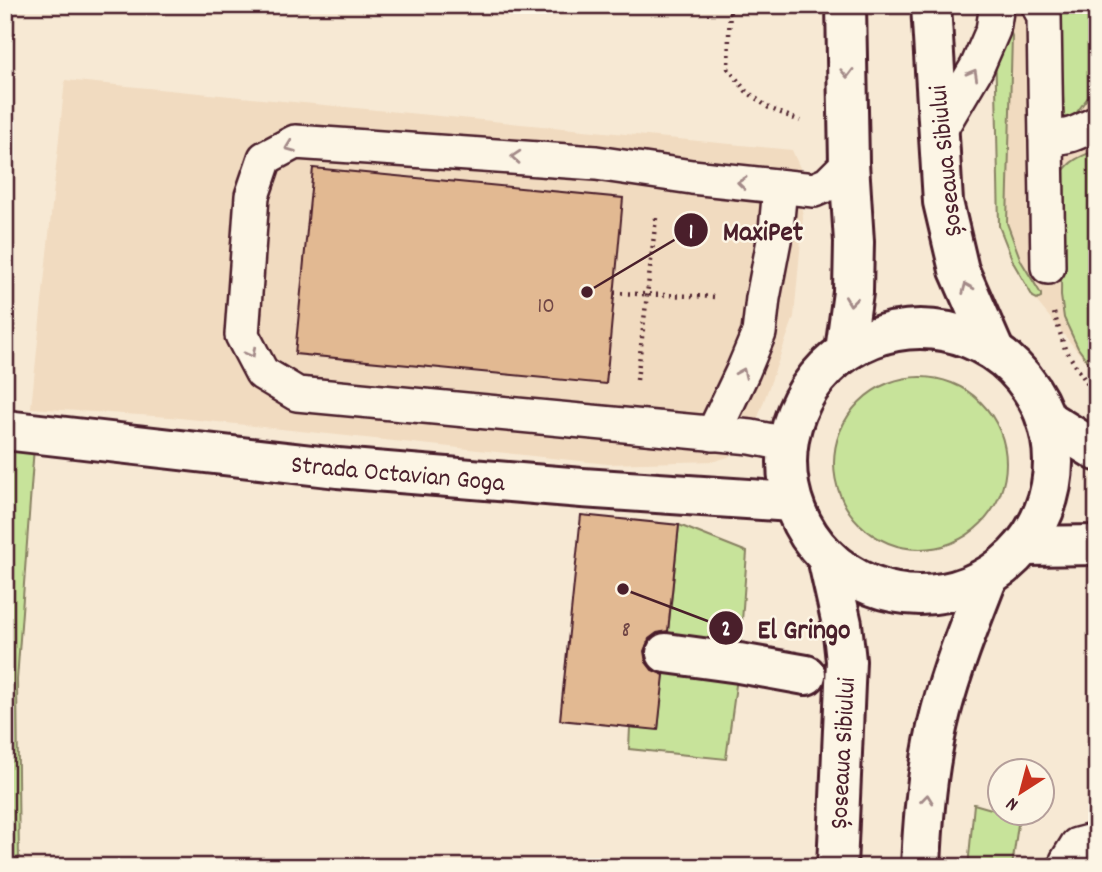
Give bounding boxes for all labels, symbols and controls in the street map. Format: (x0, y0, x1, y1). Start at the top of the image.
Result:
one-way arrow (840, 68, 855, 79)
one-way arrow (965, 68, 978, 81)
street label: Șoseaua Sibiului (921, 83, 974, 238)
one-way arrow (285, 138, 297, 152)
one-way arrow (510, 150, 521, 165)
one-way arrow (736, 176, 747, 191)
callout: MaxiPet (674, 206, 817, 255)
text: MaxiPet (723, 215, 804, 255)
text: 1 (689, 219, 693, 249)
one-way arrow (961, 283, 975, 295)
house number: 10 (537, 291, 555, 324)
one-way arrow (844, 295, 859, 307)
one-way arrow (243, 346, 257, 358)
one-way arrow (734, 368, 748, 380)
street label: Strada Octavian Goga (289, 448, 507, 503)
callout: El Gringo (708, 603, 864, 652)
text: El Gringo (757, 613, 851, 653)
house number: 8 (621, 615, 631, 648)
text: 2 (721, 616, 731, 646)
street label: Șoseaua Sibiului (822, 676, 867, 830)
north arrow (986, 756, 1056, 826)
text: N (1001, 789, 1025, 817)
one-way arrow (919, 793, 934, 804)

